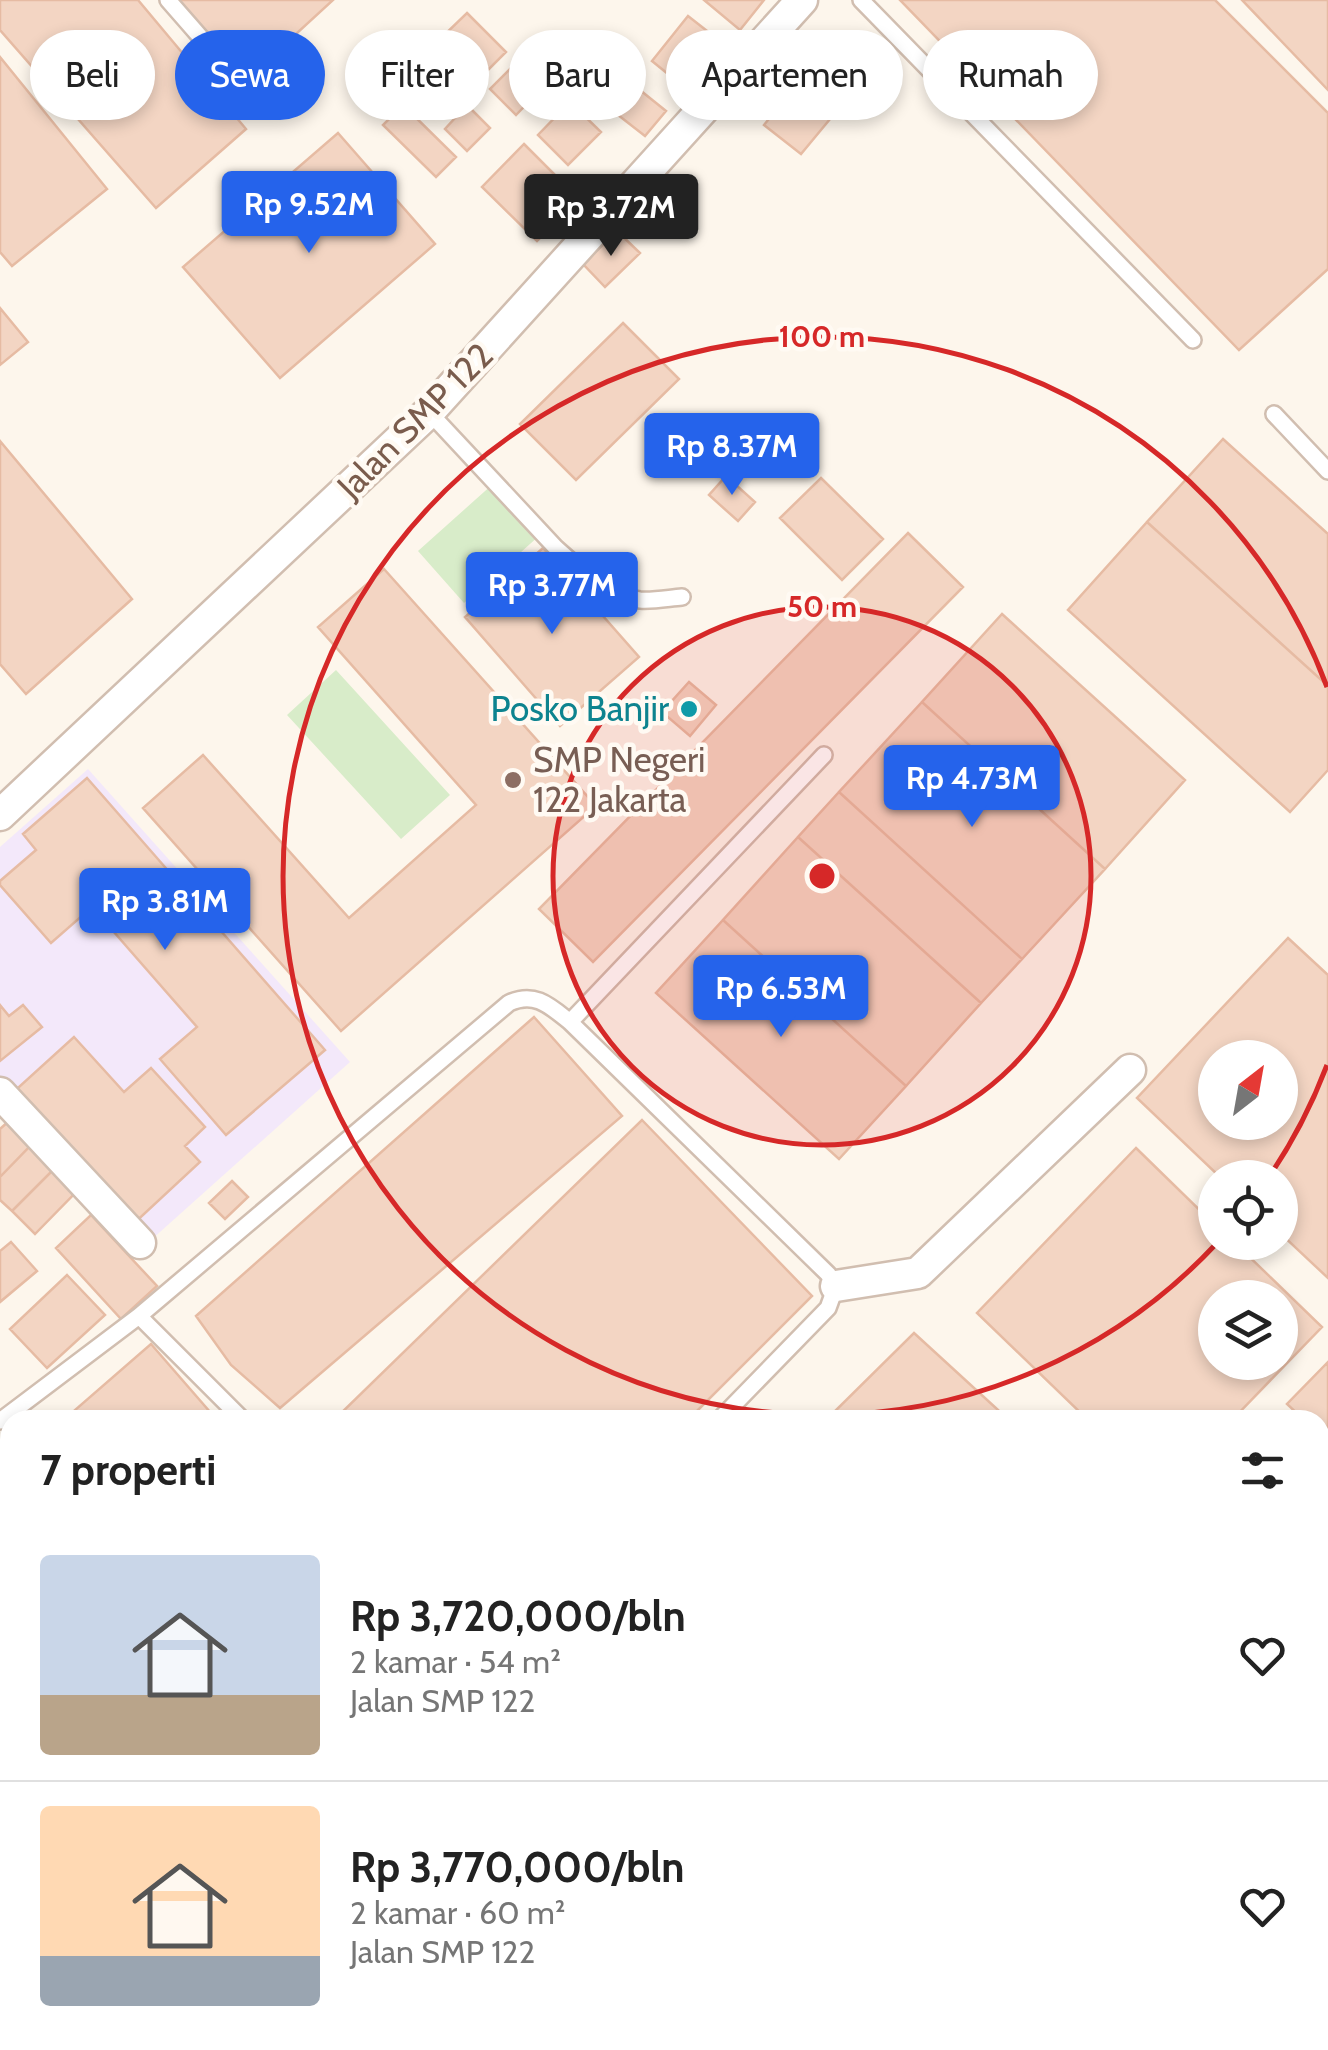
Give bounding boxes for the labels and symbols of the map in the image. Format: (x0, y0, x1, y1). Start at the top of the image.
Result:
pin: Rp 9.52M (206, 171, 412, 256)
pin: Rp 3.72M (508, 174, 714, 259)
text: 100 m (779, 318, 865, 355)
street label: Jalan SMP 122 (327, 334, 501, 508)
pin: Rp 8.37M (629, 413, 835, 498)
pin: Rp 3.77M (449, 552, 655, 637)
text: 50 m (787, 588, 857, 625)
place label: Posko Banjir (491, 687, 669, 730)
marker: Posko Banjir (678, 698, 700, 720)
place label: SMP Negeri 122 Jakarta (533, 738, 705, 821)
pin: Rp 4.73M (869, 745, 1075, 830)
marker: SMP Negeri 122 Jakarta (502, 769, 524, 791)
centre of rings (804, 858, 840, 894)
pin: Rp 3.81M (62, 868, 268, 953)
pin: Rp 6.53M (678, 955, 884, 1040)
north arrow (1198, 1040, 1298, 1140)

